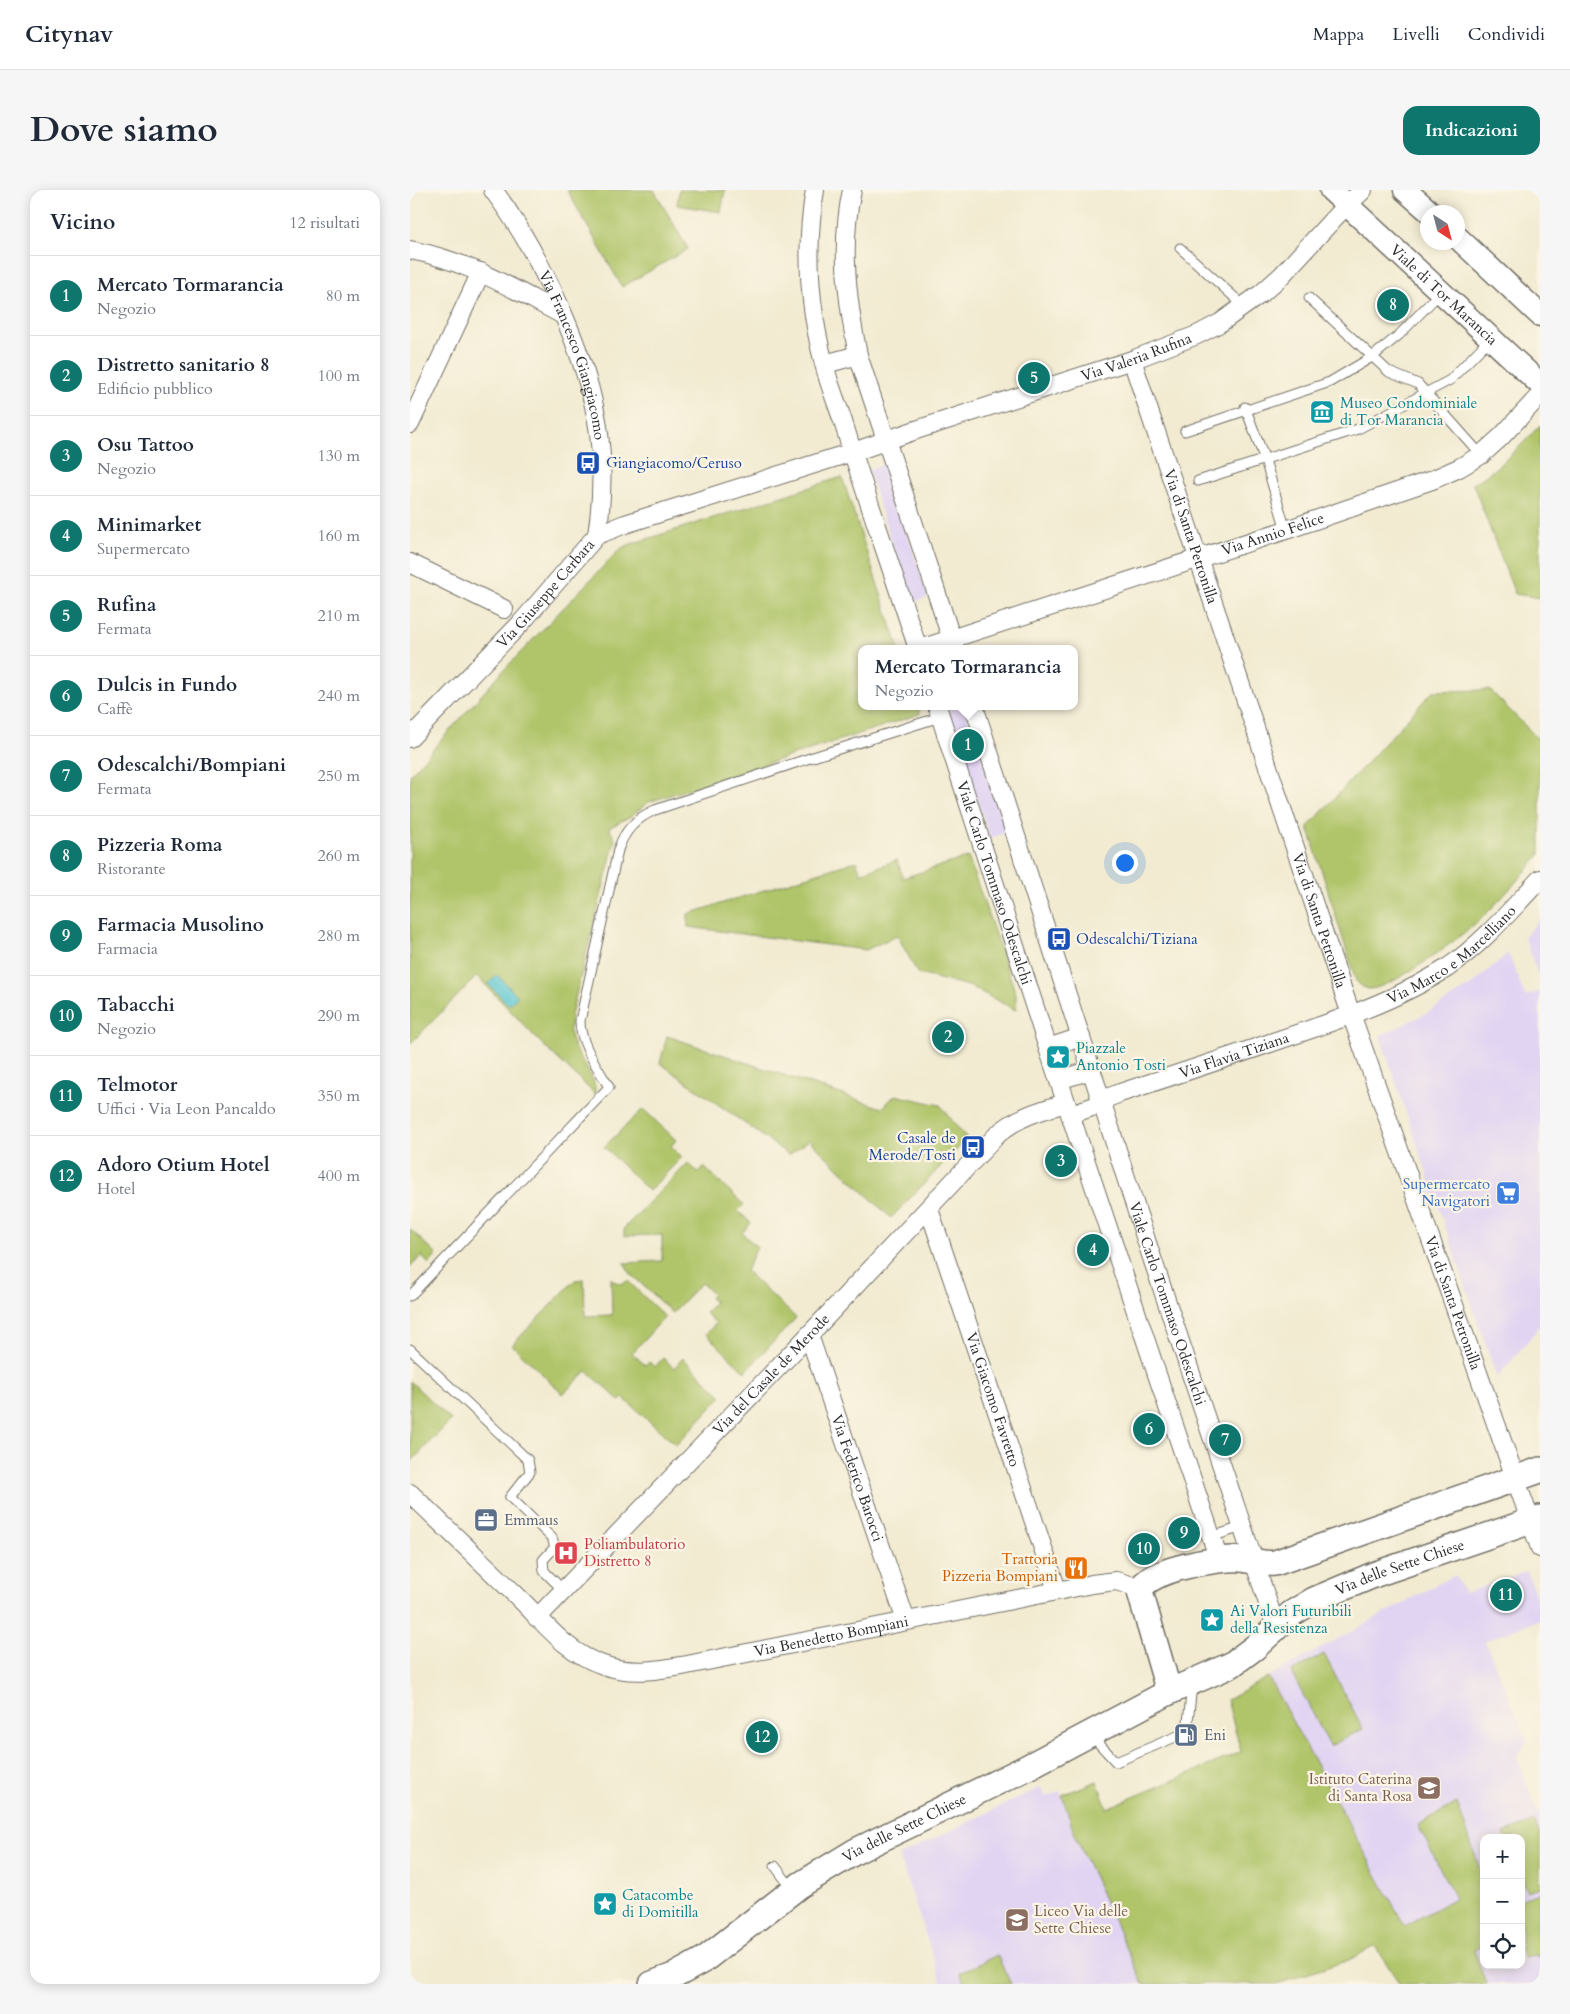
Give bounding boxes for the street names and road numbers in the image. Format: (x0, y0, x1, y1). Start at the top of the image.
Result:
street label: Viale di Tor Marancia (1386, 240, 1502, 350)
street label: Via Francesco Giangiacomo (534, 267, 610, 441)
street label: Via Valeria Rufina (1078, 328, 1195, 386)
street label: Via di Santa Petronilla (1159, 467, 1223, 607)
street label: Via Annio Felice (1219, 508, 1327, 560)
street label: Via Giuseppe Cerbara (492, 535, 599, 653)
street label: Viale Carlo Tommaso Odescalchi (952, 778, 1037, 987)
street label: Via di Santa Petronilla (1288, 851, 1351, 991)
street label: Via Marco e Marcelliano (1384, 901, 1521, 1009)
street label: Via Flavia Tiziana (1177, 1027, 1292, 1083)
street label: Viale Carlo Tommaso Odescalchi (1124, 1199, 1211, 1408)
street label: Via di Santa Petronilla (1420, 1233, 1486, 1373)
street label: Via del Casale de Merode (708, 1309, 834, 1439)
street label: Via Giacomo Favretto (961, 1330, 1025, 1469)
street label: Via Federico Barocci (827, 1412, 888, 1544)
street label: Via delle Sette Chiese (1332, 1535, 1467, 1600)
street label: Via Benedetto Bompiani (752, 1611, 910, 1661)
street label: Via delle Sette Chiese (838, 1789, 970, 1867)

